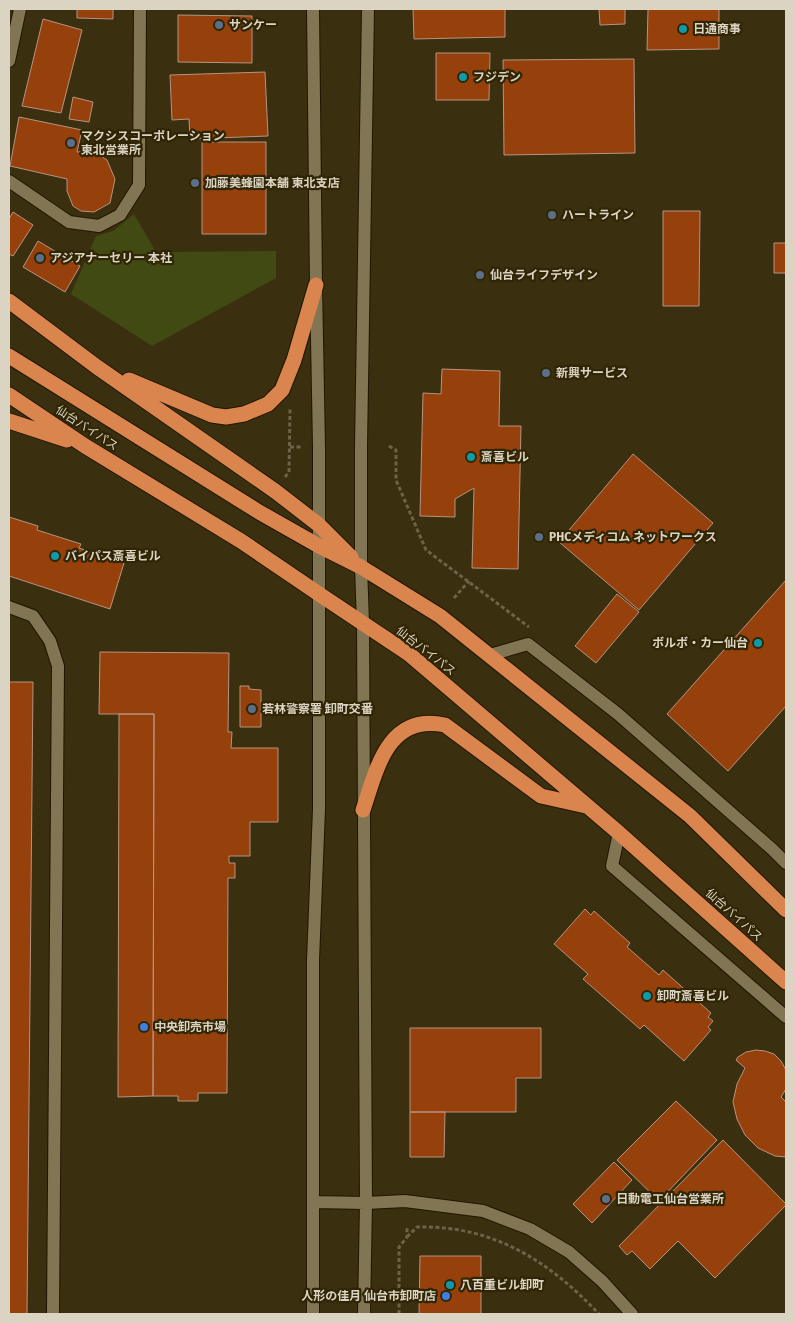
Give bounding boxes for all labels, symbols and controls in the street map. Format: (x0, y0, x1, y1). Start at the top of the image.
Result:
place label: サンケー (229, 18, 277, 32)
marker: サンケー (213, 19, 225, 31)
place label: 日通商事 (693, 22, 741, 36)
marker: 日通商事 (677, 23, 689, 35)
place label: フジデン (473, 70, 521, 84)
marker: フジデン (457, 71, 469, 83)
place label: マクシスコーポレーション 東北営業所 (81, 129, 225, 157)
marker: マクシスコーポレーション 東北営業所 (65, 137, 77, 149)
place label: 加藤美蜂園本舗 東北支店 (205, 176, 340, 190)
marker: 加藤美蜂園本舗 東北支店 (189, 177, 201, 189)
place label: ハートライン (562, 208, 634, 222)
marker: ハートライン (546, 209, 558, 221)
place label: アジアナーセリー 本社 (50, 251, 172, 265)
marker: アジアナーセリー 本社 (34, 252, 46, 264)
place label: 仙台ライフデザイン (490, 268, 598, 282)
marker: 仙台ライフデザイン (474, 269, 486, 281)
place label: 新興サービス (556, 366, 628, 380)
marker: 新興サービス (540, 367, 552, 379)
street label: 仙台バイパス (53, 403, 121, 453)
place label: 斎喜ビル (481, 450, 529, 464)
marker: 斎喜ビル (465, 451, 477, 463)
place label: PHCメディコム ネットワークス (549, 530, 717, 544)
marker: PHCメディコム ネットワークス (533, 531, 545, 543)
place label: バイパス斎喜ビル (65, 549, 161, 563)
marker: バイパス斎喜ビル (49, 550, 61, 562)
street label: 仙台バイパス (393, 623, 459, 679)
place label: ボルボ・カー仙台 (652, 636, 748, 650)
marker: ボルボ・カー仙台 (752, 637, 764, 649)
place label: 若林警察署 卸町交番 (262, 702, 374, 716)
marker: 若林警察署 卸町交番 (246, 703, 258, 715)
street label: 仙台バイパス (703, 886, 765, 944)
place label: 卸町斎喜ビル (657, 989, 729, 1003)
marker: 卸町斎喜ビル (641, 990, 653, 1002)
place label: 中央卸売市場 (154, 1020, 226, 1034)
marker: 中央卸売市場 (138, 1021, 150, 1033)
place label: 日動電工仙台営業所 (616, 1192, 724, 1206)
marker: 日動電工仙台営業所 (600, 1193, 612, 1205)
place label: 八百重ビル卸町 (460, 1278, 544, 1292)
marker: 八百重ビル卸町 (444, 1279, 456, 1291)
place label: 人形の佳月 仙台市卸町店 (301, 1289, 436, 1303)
marker: 人形の佳月 仙台市卸町店 (440, 1290, 452, 1302)

